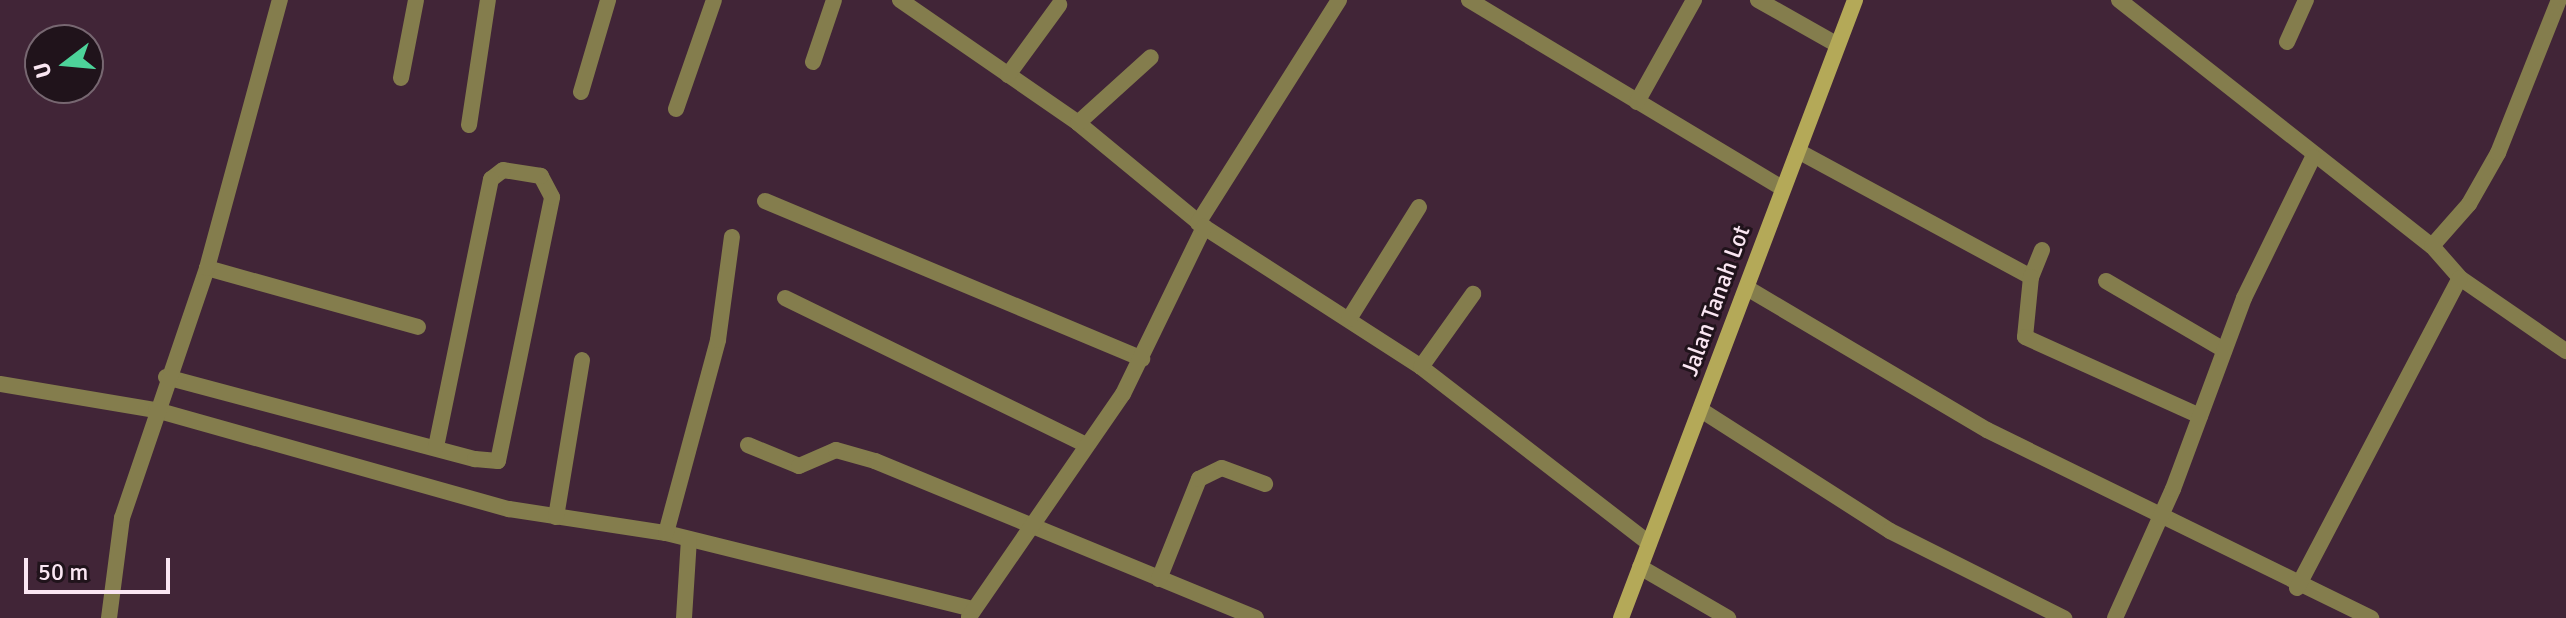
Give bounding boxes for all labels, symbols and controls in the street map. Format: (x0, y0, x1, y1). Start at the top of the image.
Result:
north arrow (24, 24, 104, 104)
text: U (27, 59, 57, 81)
street label: Jalan Tanah Lot (1675, 222, 1757, 380)
scale bar (28, 542, 174, 592)
text: 50 m (38, 557, 88, 587)

